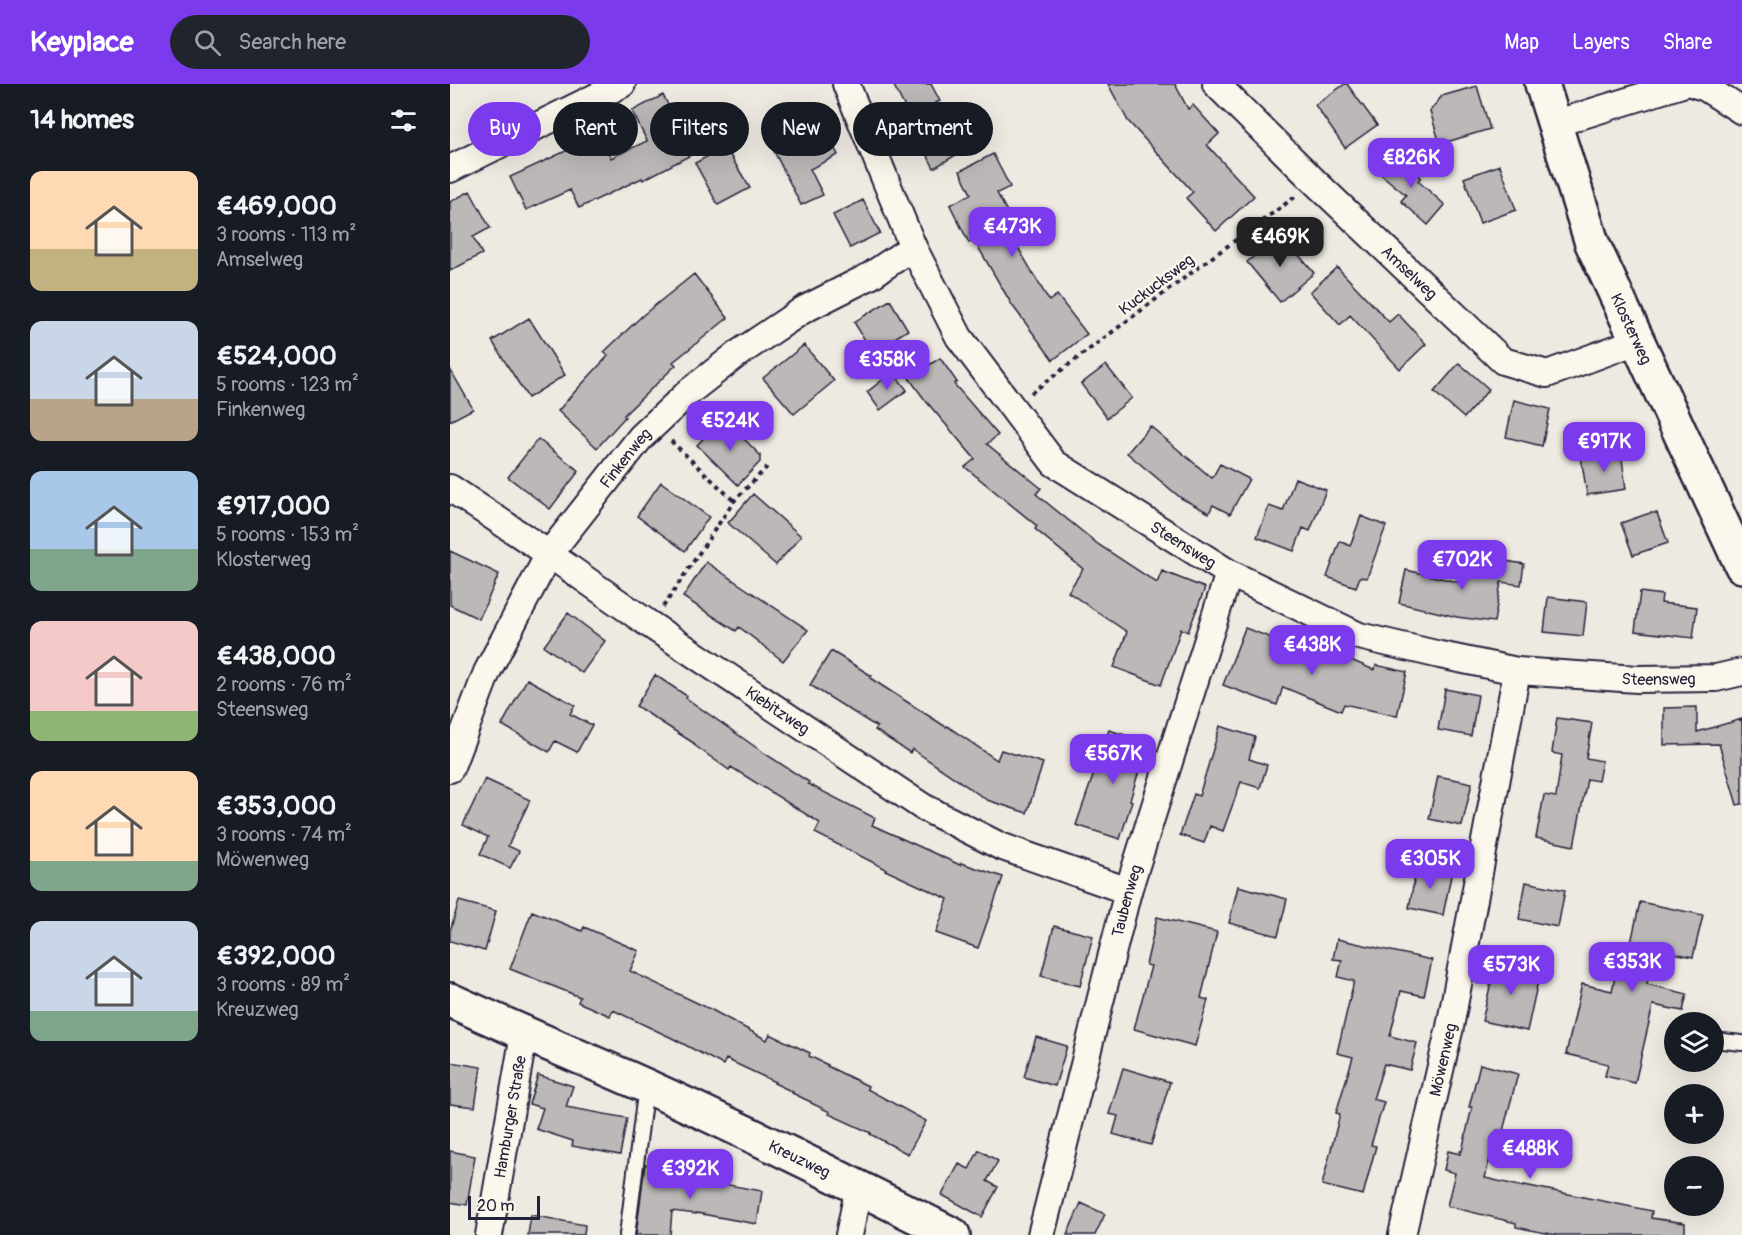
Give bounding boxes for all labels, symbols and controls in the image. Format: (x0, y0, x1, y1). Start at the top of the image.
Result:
search box (170, 15, 590, 69)
text: Keyplace (30, 25, 134, 60)
icon: search (191, 26, 224, 59)
text: Search here (239, 28, 346, 56)
text: Map (1504, 29, 1539, 56)
text: Layers (1572, 29, 1630, 56)
text: Share (1663, 29, 1712, 56)
chip: Buy (468, 102, 541, 156)
chip: Rent (553, 102, 638, 156)
chip: Filters (650, 102, 749, 156)
chip: New (761, 102, 841, 156)
chip: Apartment (853, 102, 993, 156)
text: 14 homes (30, 104, 134, 136)
icon: filters (387, 104, 420, 137)
pin: €826K (1369, 138, 1453, 189)
text: €826K (1382, 145, 1440, 170)
text: €469,000 (216, 190, 337, 222)
icon: home (78, 195, 150, 267)
pin: €473K (970, 207, 1054, 258)
text: €473K (983, 214, 1041, 239)
pin: €469K (1238, 217, 1322, 268)
text: 3 rooms · 113 m² (216, 222, 356, 247)
text: €469K (1251, 224, 1309, 249)
street label: Amselweg (1377, 242, 1441, 304)
text: Amselweg (216, 247, 303, 272)
street label: Kuckucksweg (1115, 250, 1198, 320)
street label: Klosterweg (1606, 290, 1656, 368)
text: €524,000 (216, 340, 337, 372)
pin: €358K (845, 340, 929, 391)
icon: home (78, 345, 150, 417)
text: €358K (858, 347, 916, 372)
text: 5 rooms · 123 m² (216, 372, 359, 397)
text: Finkenweg (216, 397, 305, 422)
pin: €524K (688, 401, 772, 452)
text: €524K (701, 408, 759, 433)
pin: €917K (1562, 422, 1646, 473)
street label: Finkenweg (596, 424, 656, 492)
text: €917K (1577, 429, 1631, 454)
text: €917,000 (216, 490, 330, 522)
icon: home (78, 495, 150, 567)
street label: Steensweg (1146, 517, 1220, 573)
text: 5 rooms · 153 m² (216, 522, 359, 547)
pin: €702K (1420, 540, 1504, 591)
text: Klosterweg (216, 547, 311, 572)
text: €702K (1432, 547, 1492, 572)
pin: €438K (1270, 625, 1354, 676)
text: €438K (1283, 632, 1341, 657)
text: €438,000 (216, 640, 336, 672)
icon: home (78, 645, 150, 717)
street label: Steensweg (1621, 669, 1696, 690)
text: 2 rooms · 76 m² (216, 672, 352, 697)
street label: Kiebitzweg (742, 682, 813, 739)
text: Steensweg (216, 697, 308, 722)
pin: €567K (1071, 734, 1155, 785)
text: €567K (1084, 741, 1142, 766)
text: €353,000 (216, 790, 336, 822)
icon: home (78, 795, 150, 867)
text: 3 rooms · 74 m² (216, 822, 352, 847)
pin: €305K (1388, 839, 1472, 890)
text: €305K (1400, 846, 1460, 871)
text: Möwenweg (216, 847, 309, 872)
street label: Taubenweg (1108, 862, 1147, 939)
text: €392,000 (216, 940, 335, 972)
pin: €353K (1590, 942, 1674, 993)
icon: home (78, 945, 150, 1017)
pin: €573K (1469, 945, 1553, 996)
text: €353K (1603, 949, 1661, 974)
text: €573K (1482, 952, 1540, 977)
text: 3 rooms · 89 m² (216, 972, 350, 997)
text: Kreuzweg (216, 997, 299, 1022)
map controls (1664, 1012, 1724, 1216)
button: layers (1664, 1012, 1724, 1072)
street label: Möwenweg (1425, 1021, 1462, 1098)
street label: Hamburger Straße (490, 1054, 531, 1180)
button: + (1664, 1084, 1724, 1144)
pin: €488K (1488, 1129, 1572, 1180)
street label: Kreuzweg (765, 1136, 833, 1183)
text: €488K (1501, 1136, 1559, 1161)
pin: €392K (648, 1149, 732, 1200)
text: €392K (661, 1156, 719, 1181)
button: − (1664, 1156, 1724, 1216)
scale bar (468, 1193, 540, 1220)
text: 20 m (477, 1196, 515, 1216)

